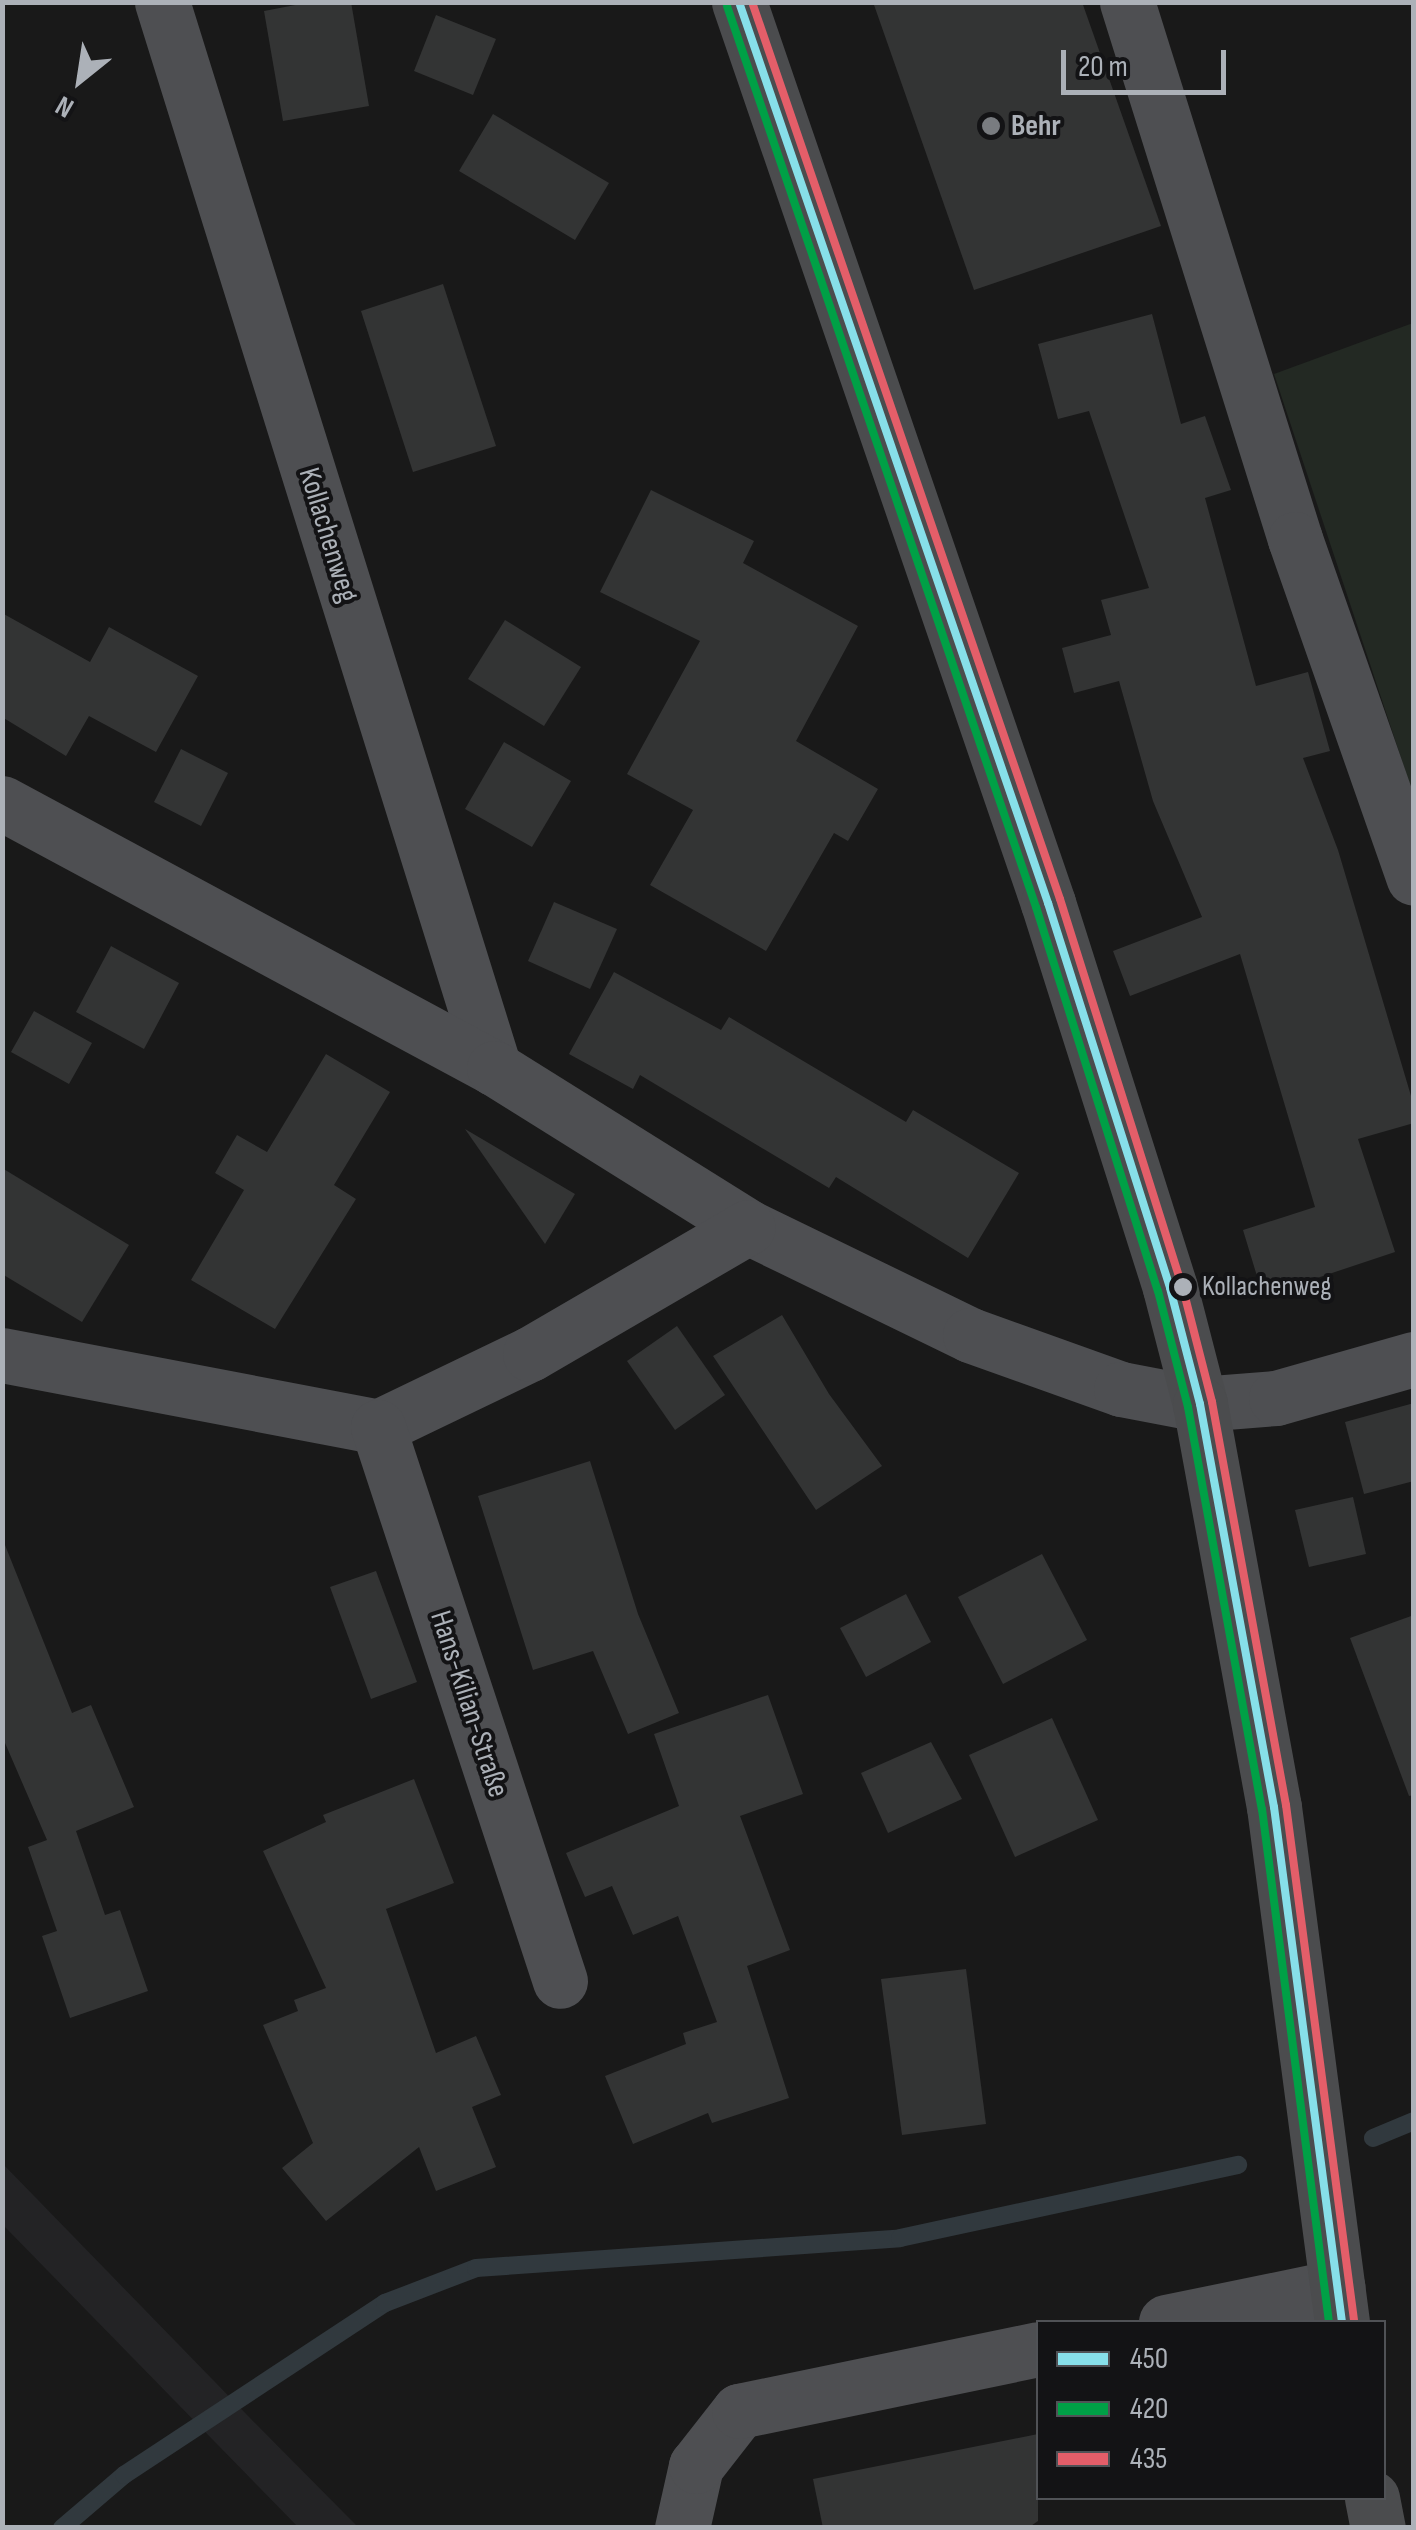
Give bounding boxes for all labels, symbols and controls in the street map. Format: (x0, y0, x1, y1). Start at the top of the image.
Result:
north arrow (30, 30, 130, 130)
scale bar (1066, 30, 1231, 92)
text: 20 m (1078, 49, 1128, 85)
text: N (50, 88, 79, 124)
place label: Behr (1011, 108, 1061, 144)
marker: Behr (980, 115, 1002, 137)
street label: Kollachenweg (291, 463, 365, 607)
place label: Kollachenweg (1202, 1270, 1331, 1304)
marker: Kollachenweg (1173, 1277, 1193, 1297)
street label: Hans-Kilian-Straße (422, 1606, 516, 1802)
legend (1036, 2320, 1386, 2500)
text: 450 (1130, 2341, 1168, 2377)
text: 420 (1130, 2391, 1168, 2427)
text: 435 (1130, 2441, 1167, 2477)

